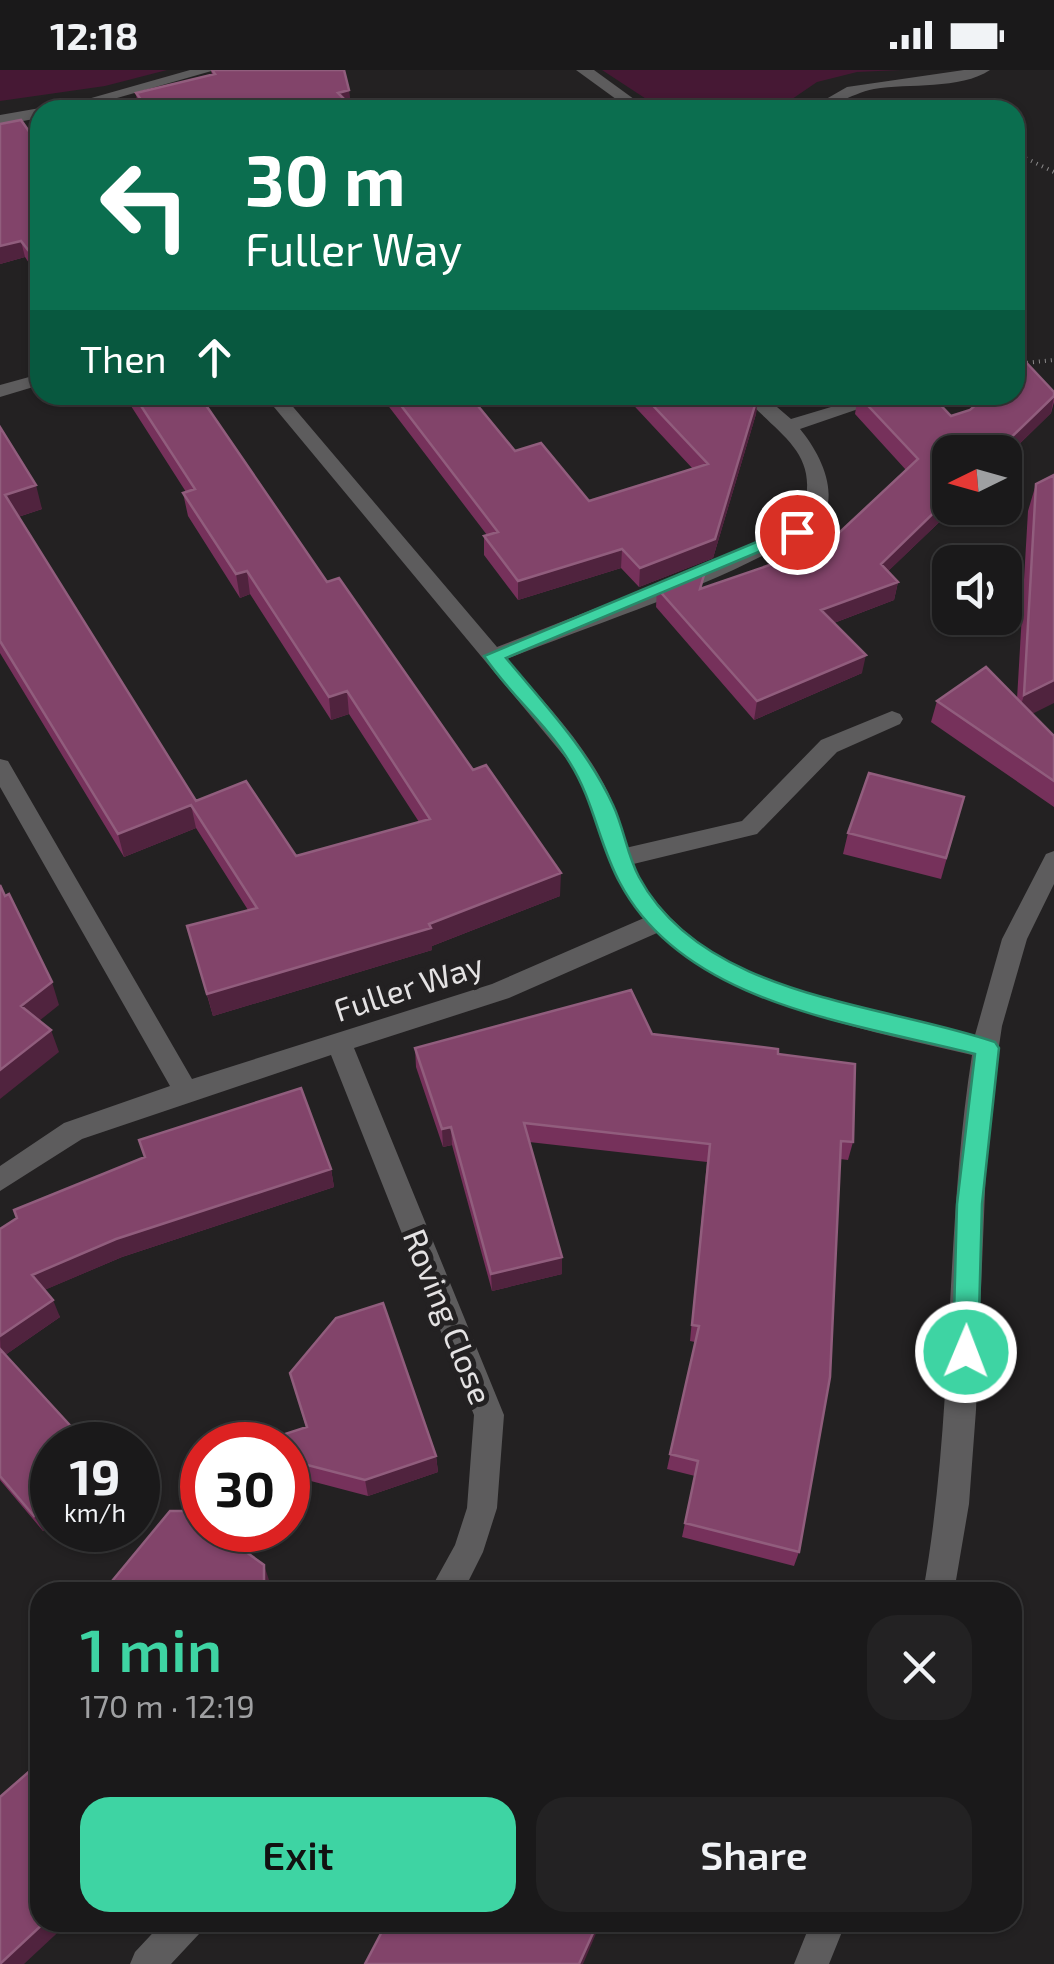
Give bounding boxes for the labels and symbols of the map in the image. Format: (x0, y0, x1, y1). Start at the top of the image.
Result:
north arrow (932, 435, 1022, 525)
pin (755, 490, 840, 575)
street label: Fuller Way (329, 944, 487, 1028)
street label: Roving Close (397, 1223, 501, 1409)
position arrow (914, 1300, 1018, 1404)
speed limit sign: 30 (180, 1422, 310, 1552)

